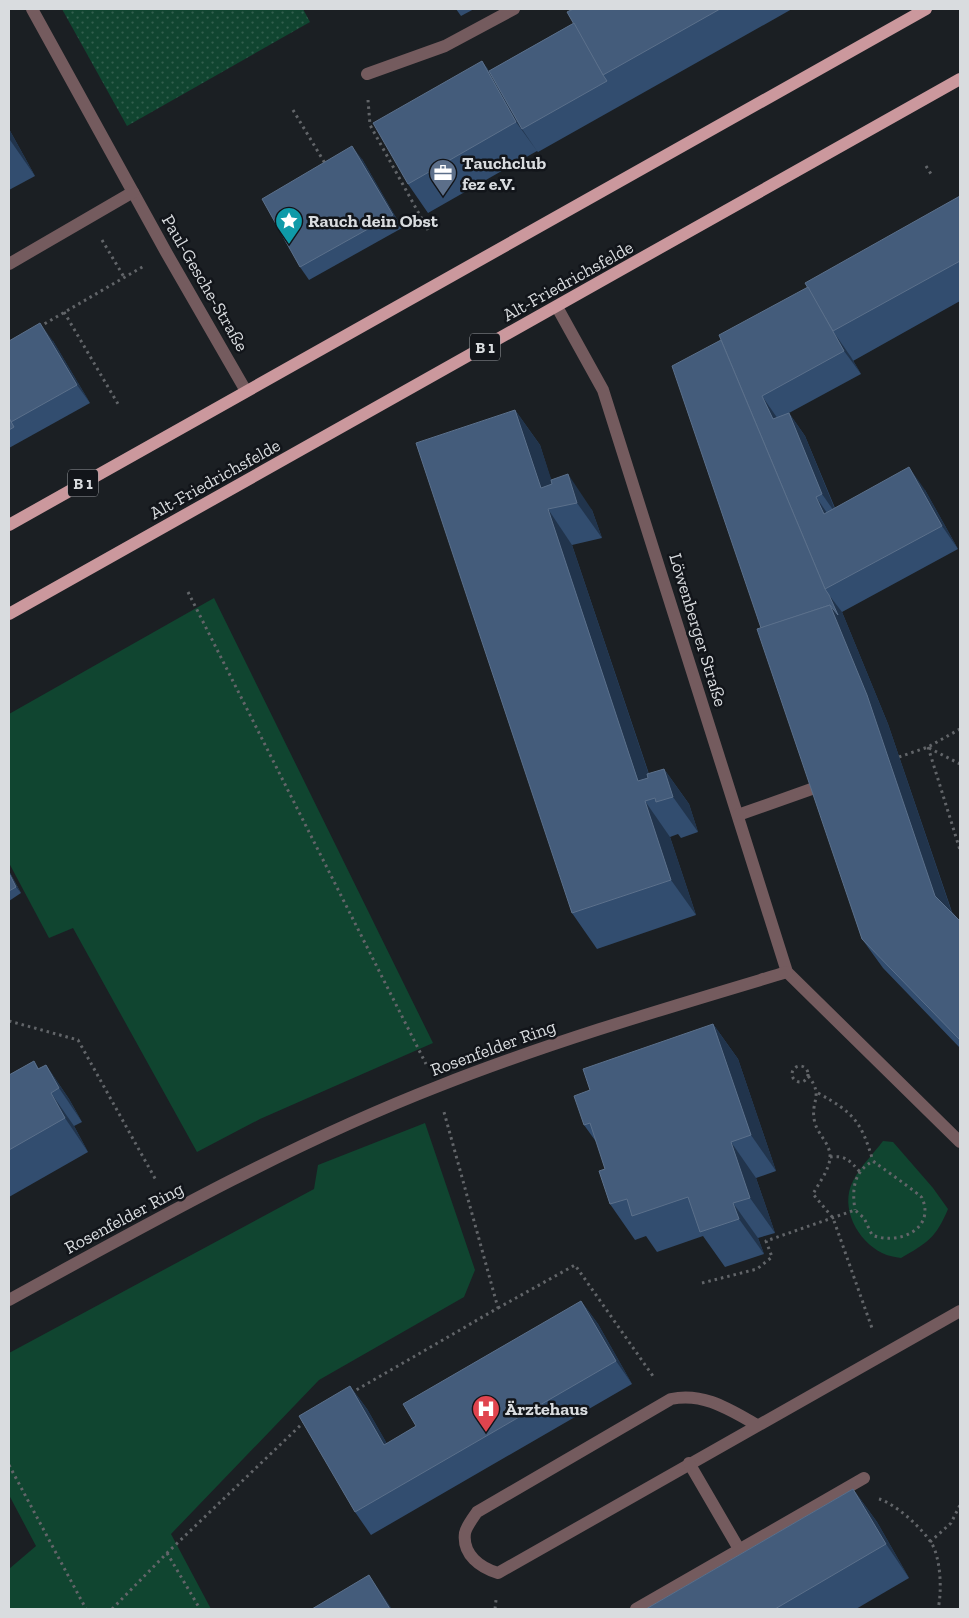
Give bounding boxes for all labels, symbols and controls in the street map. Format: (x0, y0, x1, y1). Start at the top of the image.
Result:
place label: Tauchclub fez e.V. (462, 152, 546, 195)
office icon: Tauchclub fez e.V. (428, 158, 458, 197)
place icon: Rauch dein Obst (274, 206, 304, 245)
place label: Rauch dein Obst (308, 210, 439, 232)
street label: Paul-Gesche-Straße (157, 211, 253, 355)
street label: Alt-Friedrichsfelde (499, 236, 637, 326)
road number: B 1 (470, 334, 500, 361)
street label: Alt-Friedrichsfelde (146, 434, 284, 524)
road number: B 1 (68, 469, 98, 496)
street label: Löwenberger Straße (664, 551, 732, 709)
street label: Rosenfelder Ring (427, 1015, 559, 1081)
street label: Rosenfelder Ring (61, 1177, 187, 1259)
hospital icon: Ärztehaus (471, 1394, 501, 1433)
place label: Ärztehaus (505, 1398, 588, 1420)

